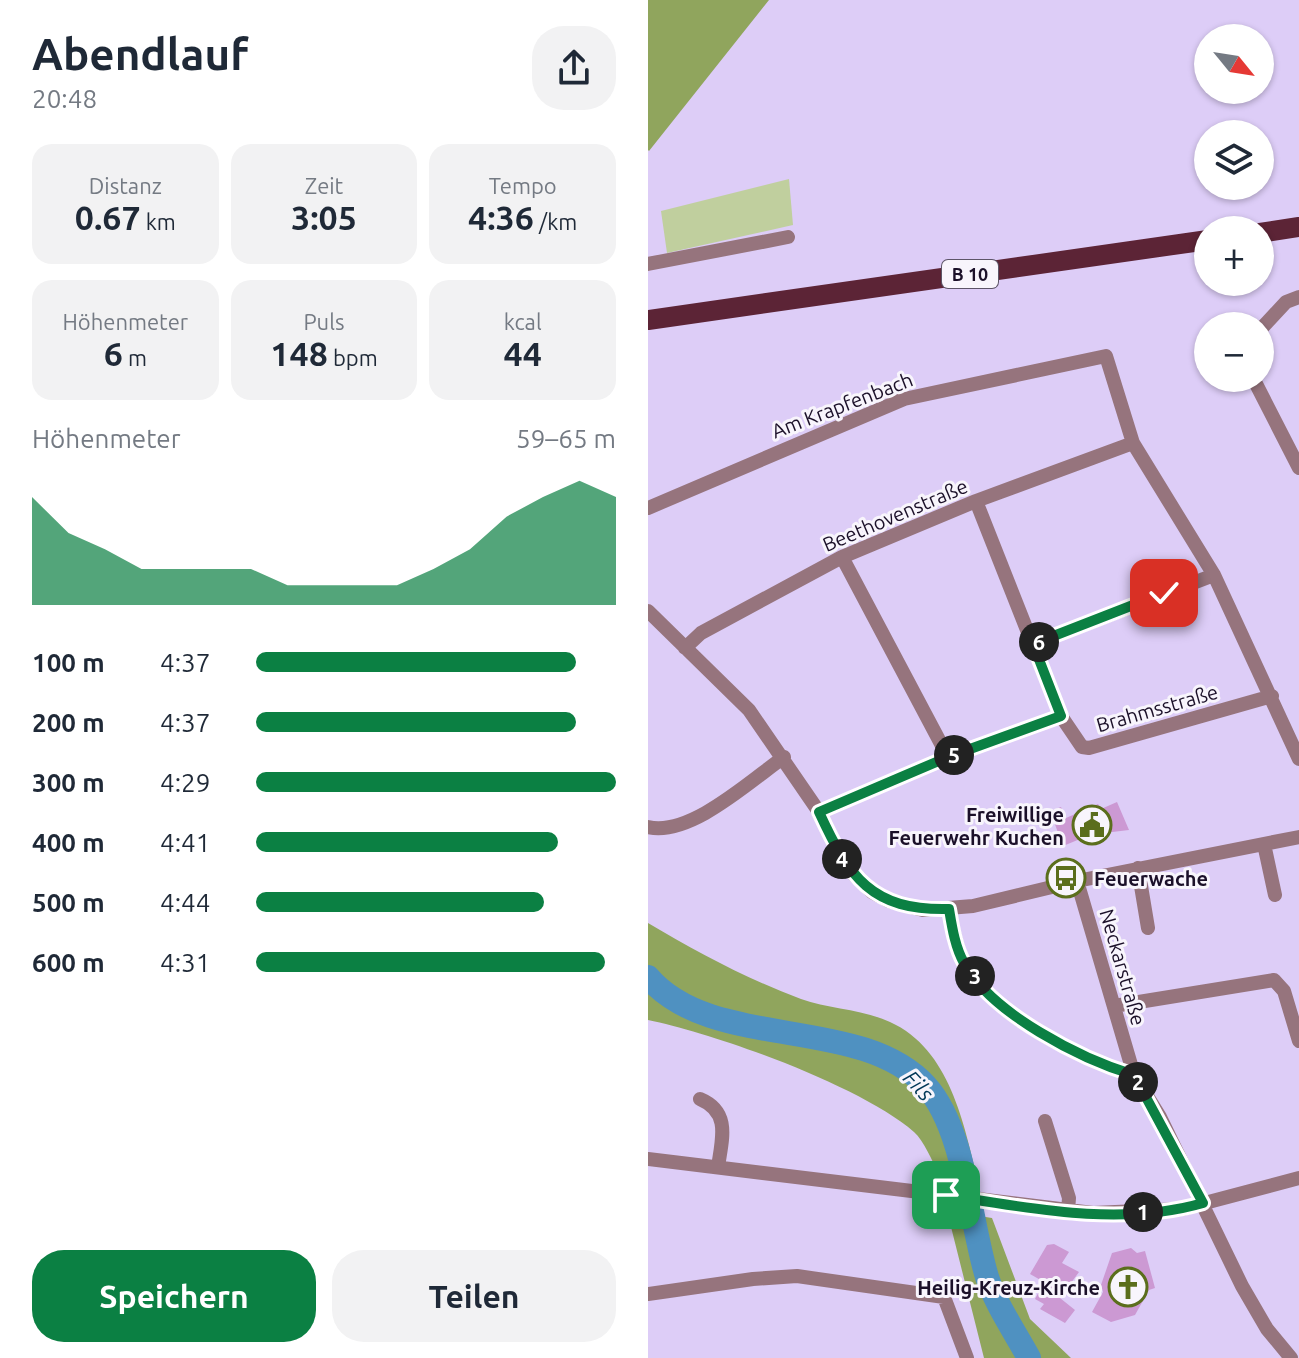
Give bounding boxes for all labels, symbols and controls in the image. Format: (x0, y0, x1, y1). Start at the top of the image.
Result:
north arrow (1194, 24, 1274, 104)
map controls (1194, 24, 1274, 392)
button: share (532, 26, 616, 110)
text: Abendlauf (32, 29, 248, 78)
text: 20:48 (32, 84, 97, 113)
button: layers (1194, 120, 1274, 200)
text: Distanz (89, 173, 162, 198)
text: Zeit (305, 173, 343, 198)
text: Tempo (489, 173, 557, 198)
text: 0.67 (75, 198, 141, 236)
text: 3:05 (291, 198, 357, 236)
text: 4:36 (468, 198, 534, 236)
text: km (141, 209, 176, 234)
text: /km (534, 209, 577, 234)
button: + (1194, 216, 1274, 296)
road number: B 10 (942, 260, 998, 288)
text: Höhenmeter (62, 309, 188, 334)
text: Puls (303, 309, 345, 334)
text: kcal (504, 309, 542, 334)
button: − (1194, 312, 1274, 392)
text: 6 (104, 334, 123, 372)
text: 148 (270, 334, 328, 372)
text: 44 (503, 334, 542, 372)
text: m (123, 345, 147, 370)
text: bpm (328, 345, 378, 370)
street label: Am Krapfenbach (768, 368, 916, 442)
text: Höhenmeter (32, 424, 181, 453)
text: 59–65 m (516, 424, 616, 453)
street label: Beethovenstraße (819, 474, 971, 556)
pin (1130, 559, 1198, 627)
icon: check (1142, 571, 1186, 615)
pin: 6 (1019, 622, 1059, 662)
text: 6 (1033, 629, 1045, 654)
text: 100 m (32, 648, 105, 677)
text: 4:37 (160, 648, 210, 677)
street label: Brahmsstraße (1094, 680, 1220, 736)
text: 200 m (32, 708, 105, 737)
text: 4:37 (160, 708, 210, 737)
pin: 5 (934, 735, 974, 775)
text: 5 (948, 742, 960, 767)
text: 300 m (32, 768, 105, 797)
text: 4:29 (160, 768, 210, 797)
place label: Freiwillige Feuerwehr Kuchen (889, 803, 1064, 849)
public building icon: Freiwillige Feuerwehr Kuchen (1071, 804, 1113, 846)
text: 400 m (32, 828, 105, 857)
text: 4:41 (160, 828, 210, 857)
pin: 4 (822, 839, 862, 879)
text: 4 (836, 846, 848, 871)
bus stop icon: Feuerwache (1045, 857, 1087, 899)
place label: Feuerwache (1094, 867, 1208, 890)
text: 500 m (32, 888, 105, 917)
text: 4:44 (160, 888, 210, 917)
street label: Neckarstraße (1095, 906, 1151, 1028)
text: 600 m (32, 948, 105, 977)
text: 4:31 (160, 948, 210, 977)
pin: 3 (955, 956, 995, 996)
text: 3 (969, 963, 981, 988)
pin: 2 (1118, 1062, 1158, 1102)
water label: Fils (899, 1065, 939, 1105)
text: 2 (1132, 1069, 1144, 1094)
pin (912, 1161, 980, 1229)
icon: arrive (924, 1173, 968, 1217)
pin: 1 (1123, 1192, 1163, 1232)
text: 1 (1137, 1199, 1149, 1224)
button: Speichern (32, 1250, 316, 1342)
button: Teilen (332, 1250, 616, 1342)
church icon: Heilig-Kreuz-Kirche (1107, 1266, 1149, 1308)
place label: Heilig-Kreuz-Kirche (917, 1276, 1100, 1299)

